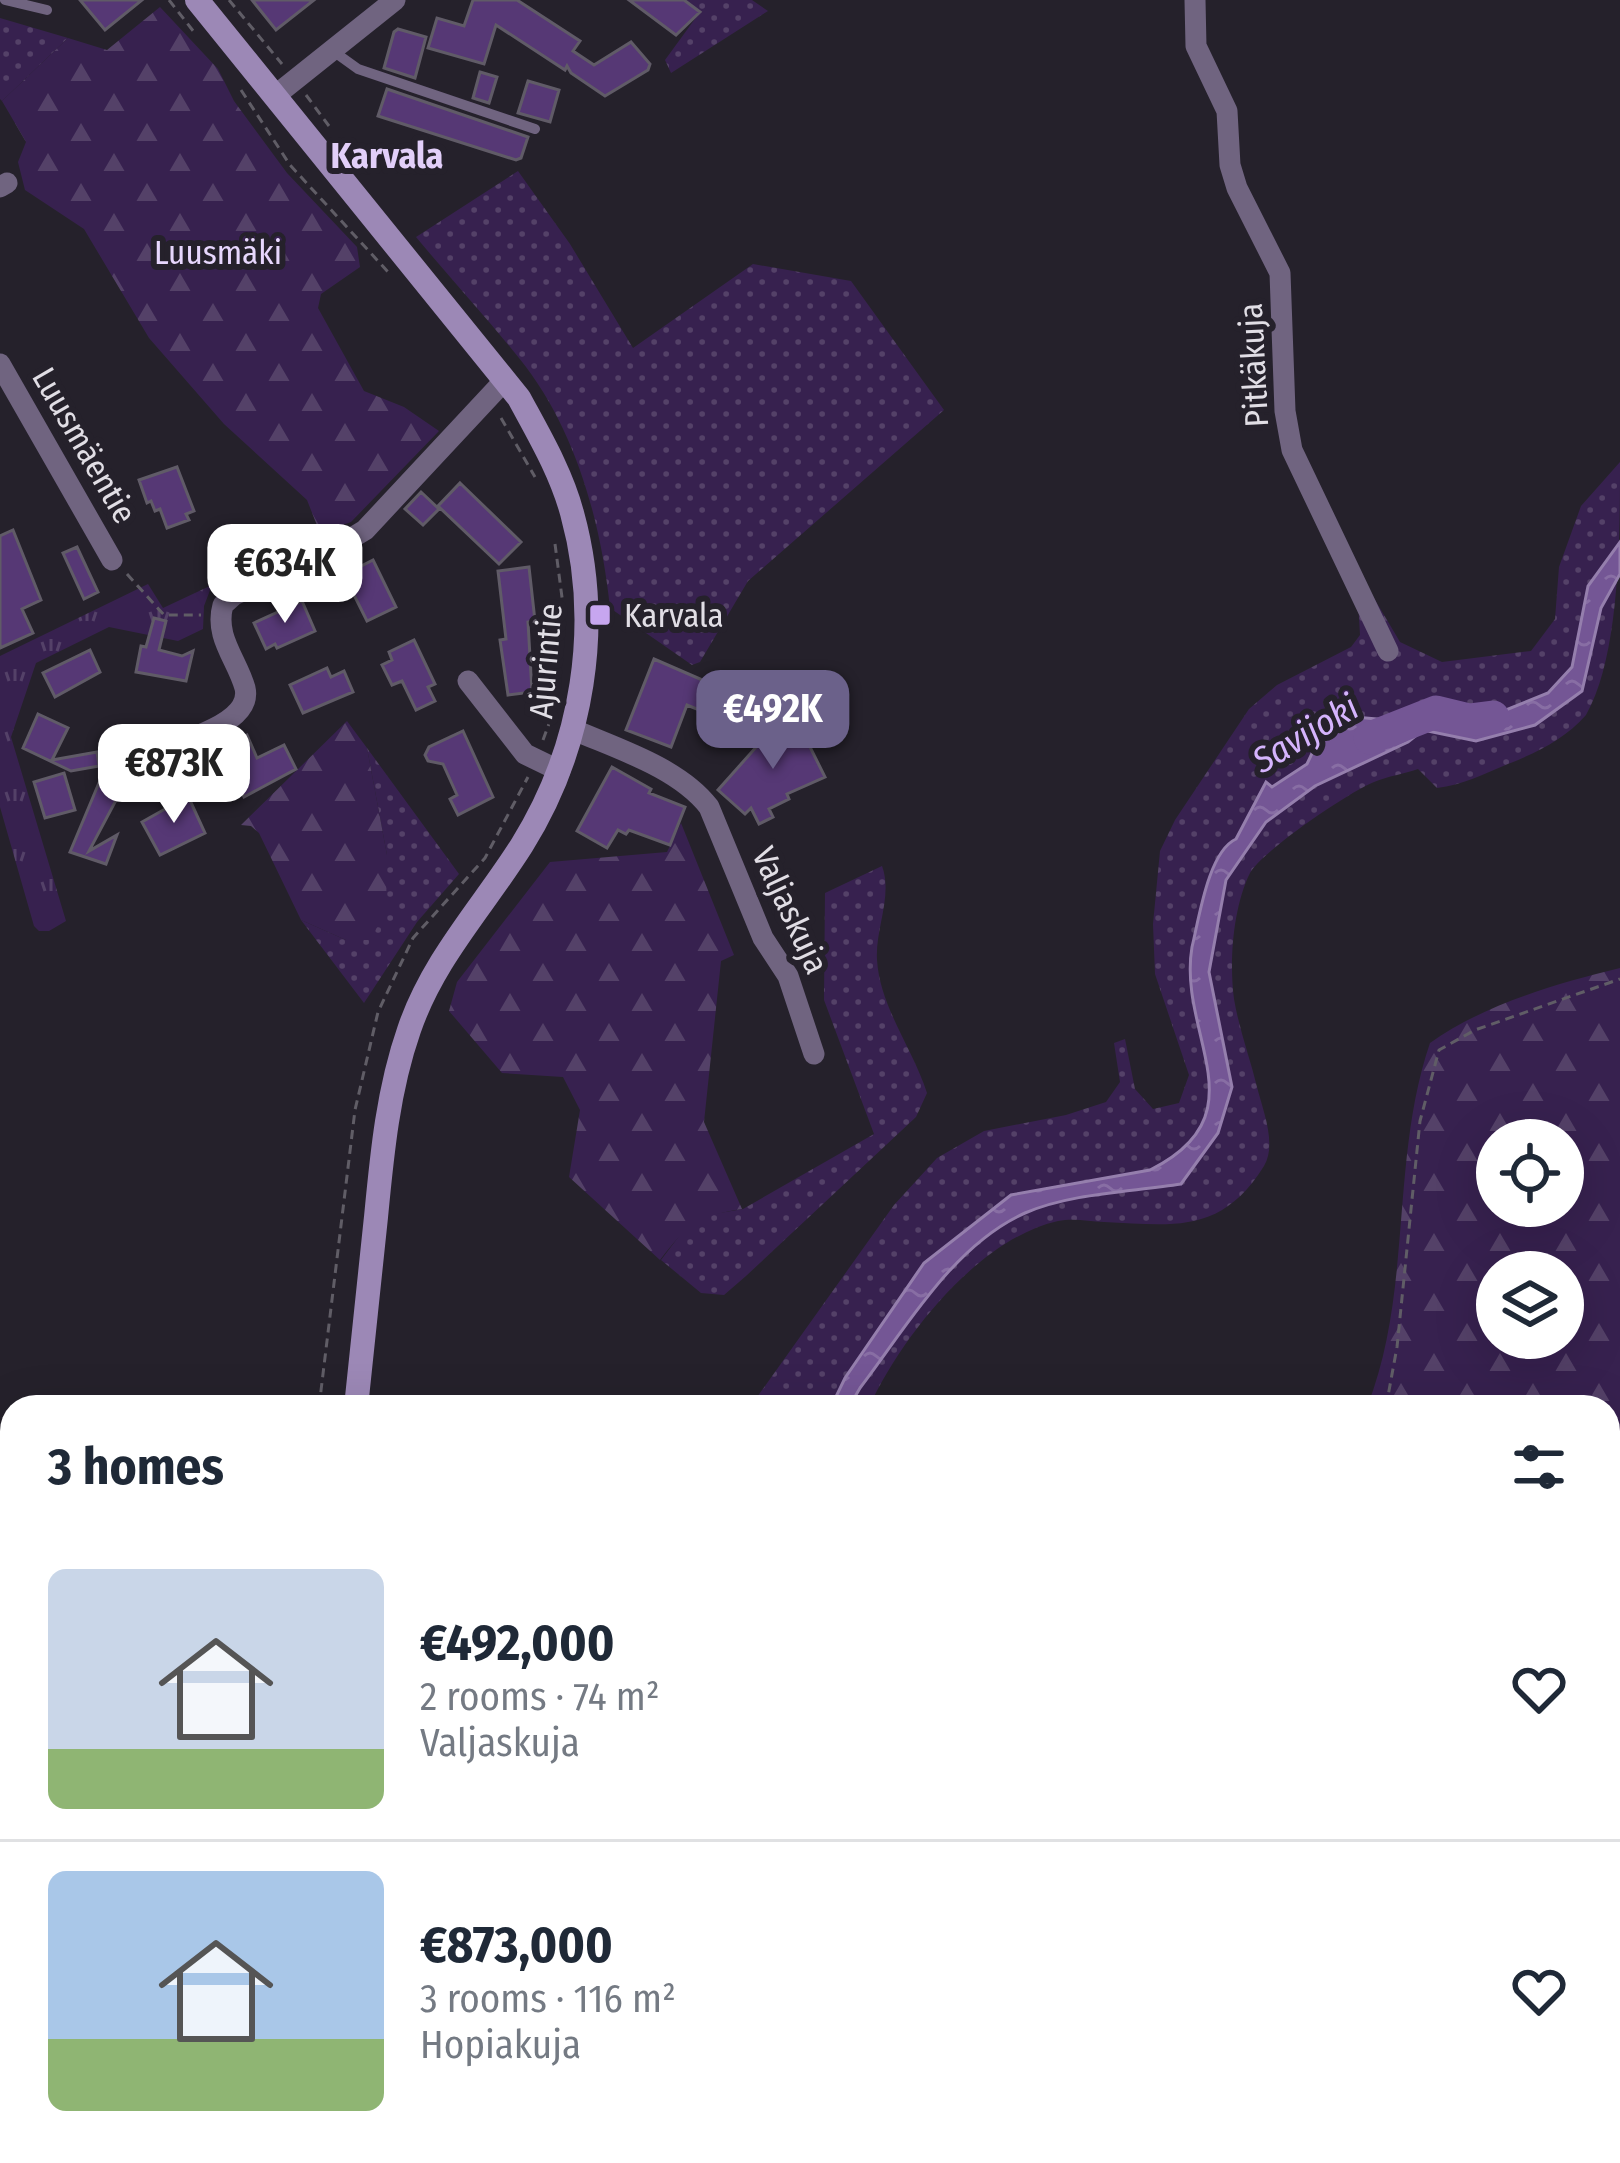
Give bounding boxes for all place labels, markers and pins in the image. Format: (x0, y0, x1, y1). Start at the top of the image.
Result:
pin: €634K (201, 524, 369, 626)
place label: Karvala (624, 596, 724, 636)
marker: Karvala (587, 602, 613, 628)
pin: €492K (689, 670, 857, 772)
pin: €873K (90, 724, 258, 826)

